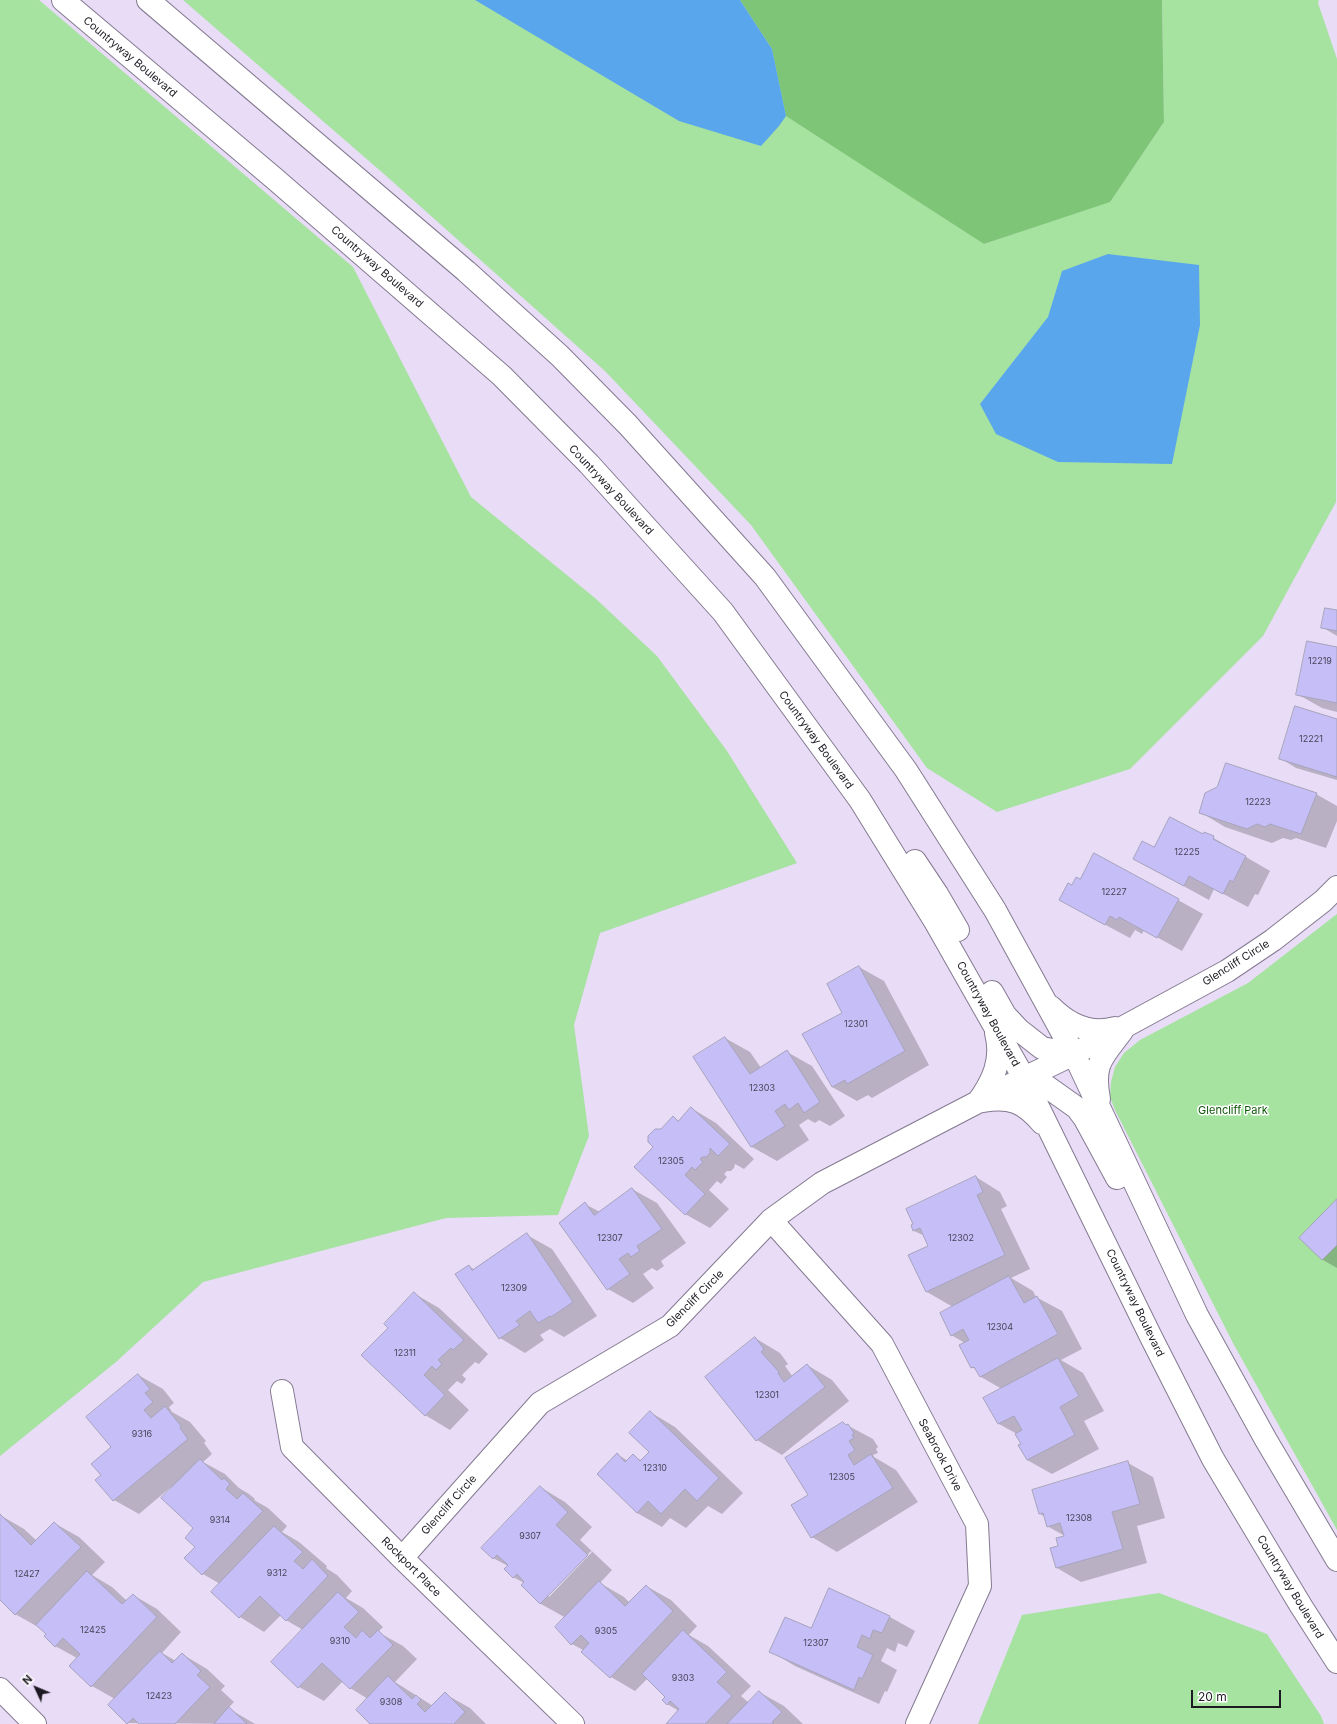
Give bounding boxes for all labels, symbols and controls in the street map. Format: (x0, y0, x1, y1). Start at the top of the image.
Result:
street label: Countryway Boulevard (80, 14, 180, 100)
street label: Countryway Boulevard (328, 223, 426, 311)
street label: Countryway Boulevard (566, 442, 656, 538)
house number: 12219 (1308, 656, 1332, 666)
street label: Countryway Boulevard (776, 688, 856, 792)
house number: 12221 (1299, 734, 1323, 744)
house number: 12223 (1245, 797, 1271, 807)
house number: 12225 (1174, 847, 1200, 857)
house number: 12227 (1101, 887, 1127, 897)
street label: Glencliff Circle (1200, 937, 1272, 989)
street label: Countryway Boulevard (954, 959, 1022, 1069)
house number: 12301 (844, 1019, 868, 1029)
house number: 12303 (749, 1083, 775, 1093)
park label: Glencliff Park (1198, 1104, 1268, 1118)
house number: 12305 (658, 1156, 684, 1166)
house number: 12307 (597, 1233, 623, 1243)
house number: 12302 (948, 1233, 974, 1243)
street label: Countryway Boulevard (1103, 1247, 1167, 1359)
street label: Glencliff Circle (663, 1267, 727, 1331)
house number: 12309 (501, 1283, 527, 1293)
house number: 12304 (987, 1322, 1013, 1332)
house number: 12311 (394, 1348, 416, 1358)
house number: 12301 (755, 1390, 779, 1400)
street label: Seabrook Drive (915, 1417, 965, 1493)
house number: 9316 (132, 1429, 152, 1439)
house number: 12310 (643, 1463, 667, 1473)
street label: Glencliff Circle (419, 1472, 479, 1538)
house number: 12305 (829, 1472, 855, 1482)
house number: 12308 (1066, 1513, 1092, 1523)
house number: 9314 (210, 1515, 230, 1525)
house number: 9307 (519, 1531, 541, 1541)
street label: Countryway Boulevard (1254, 1533, 1326, 1641)
street label: Rockport Place (378, 1534, 444, 1600)
house number: 9312 (267, 1568, 287, 1578)
house number: 12427 (14, 1569, 40, 1579)
house number: 12425 (80, 1625, 106, 1635)
house number: 9305 (595, 1626, 617, 1636)
house number: 9310 (330, 1636, 350, 1646)
house number: 12307 (803, 1638, 829, 1648)
north arrow (16, 1668, 56, 1708)
text: N (19, 1672, 35, 1688)
house number: 9303 (672, 1673, 694, 1683)
scale bar (1193, 1682, 1283, 1708)
text: 20 m (1198, 1689, 1227, 1704)
house number: 12423 (146, 1691, 172, 1701)
house number: 9308 (380, 1697, 402, 1707)

